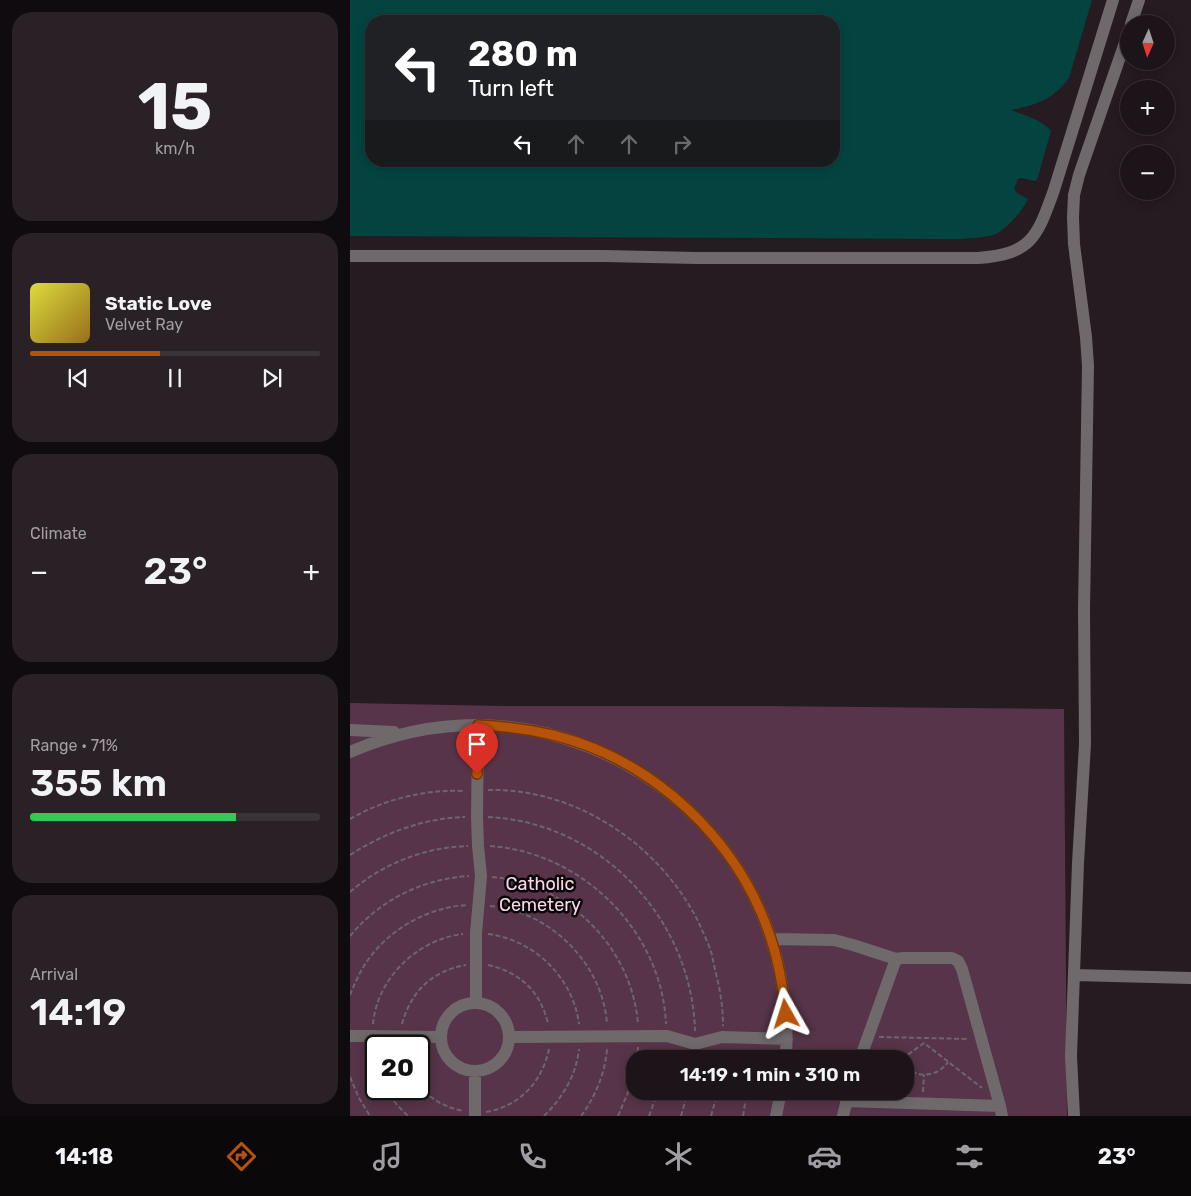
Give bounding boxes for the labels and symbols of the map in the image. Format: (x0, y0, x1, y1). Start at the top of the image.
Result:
north arrow (1120, 15, 1175, 70)
pin (456, 723, 498, 774)
park label: Catholic Cemetery (499, 873, 581, 916)
position arrow (759, 987, 811, 1039)
speed limit sign: 20 (365, 1035, 430, 1100)

